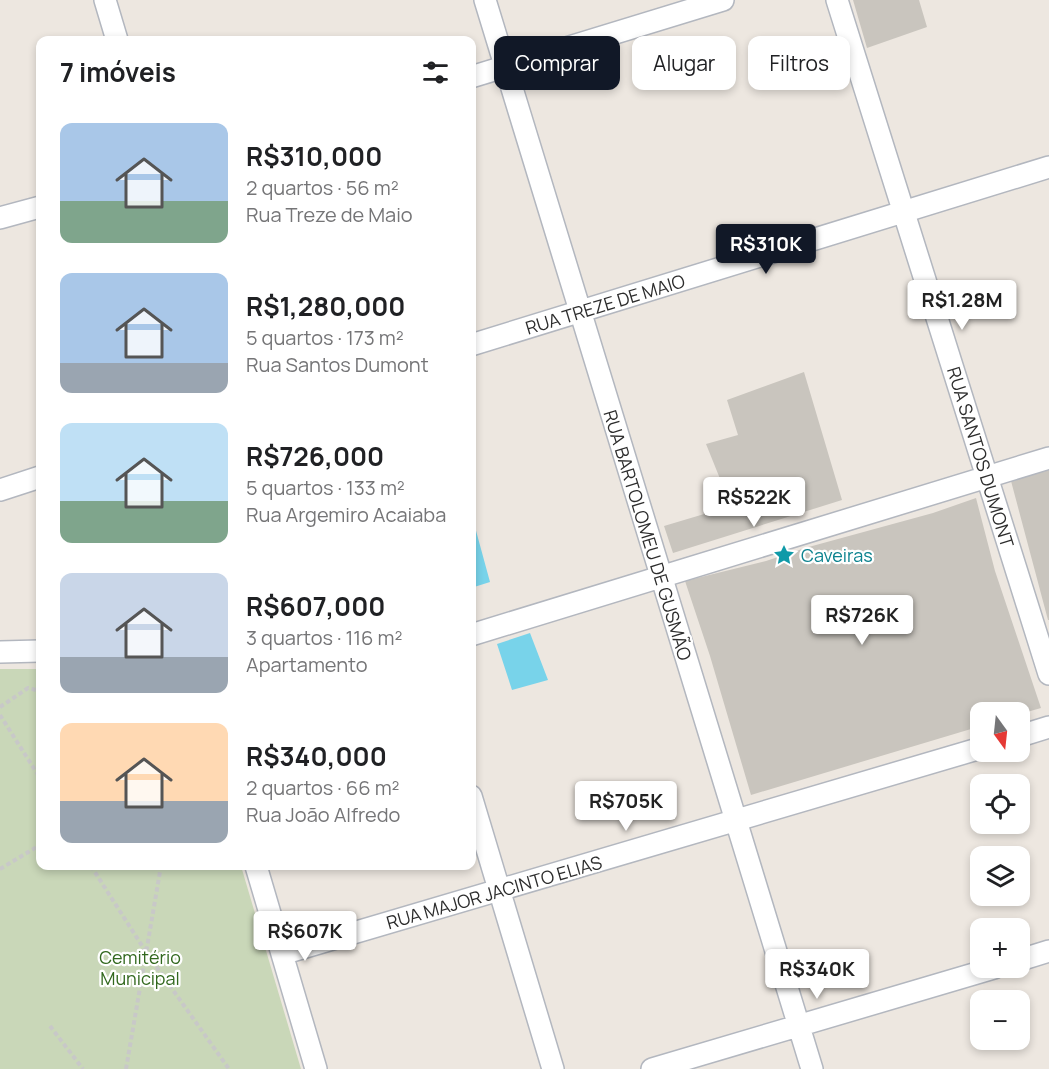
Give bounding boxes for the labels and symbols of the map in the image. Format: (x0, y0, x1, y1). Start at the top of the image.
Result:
pin: R$310K (717, 224, 815, 275)
street label: RUA TREZE DE MAIO (522, 268, 688, 340)
pin: R$1.28M (907, 280, 1017, 331)
street label: RUA SANTOS DUMONT (942, 364, 1020, 550)
street label: RUA BARTOLOMEU DE GUSMÃO (598, 407, 698, 663)
pin: R$522K (705, 477, 803, 528)
place icon: Caveiras (772, 543, 796, 567)
place label: Caveiras (801, 543, 873, 567)
pin: R$726K (813, 595, 911, 646)
north arrow (970, 702, 1030, 762)
pin: R$705K (577, 781, 675, 832)
street label: RUA MAJOR JACINTO ELIAS (384, 850, 604, 934)
pin: R$607K (256, 911, 354, 962)
park label: Cemitério Municipal (99, 945, 181, 990)
pin: R$340K (768, 949, 866, 1000)

